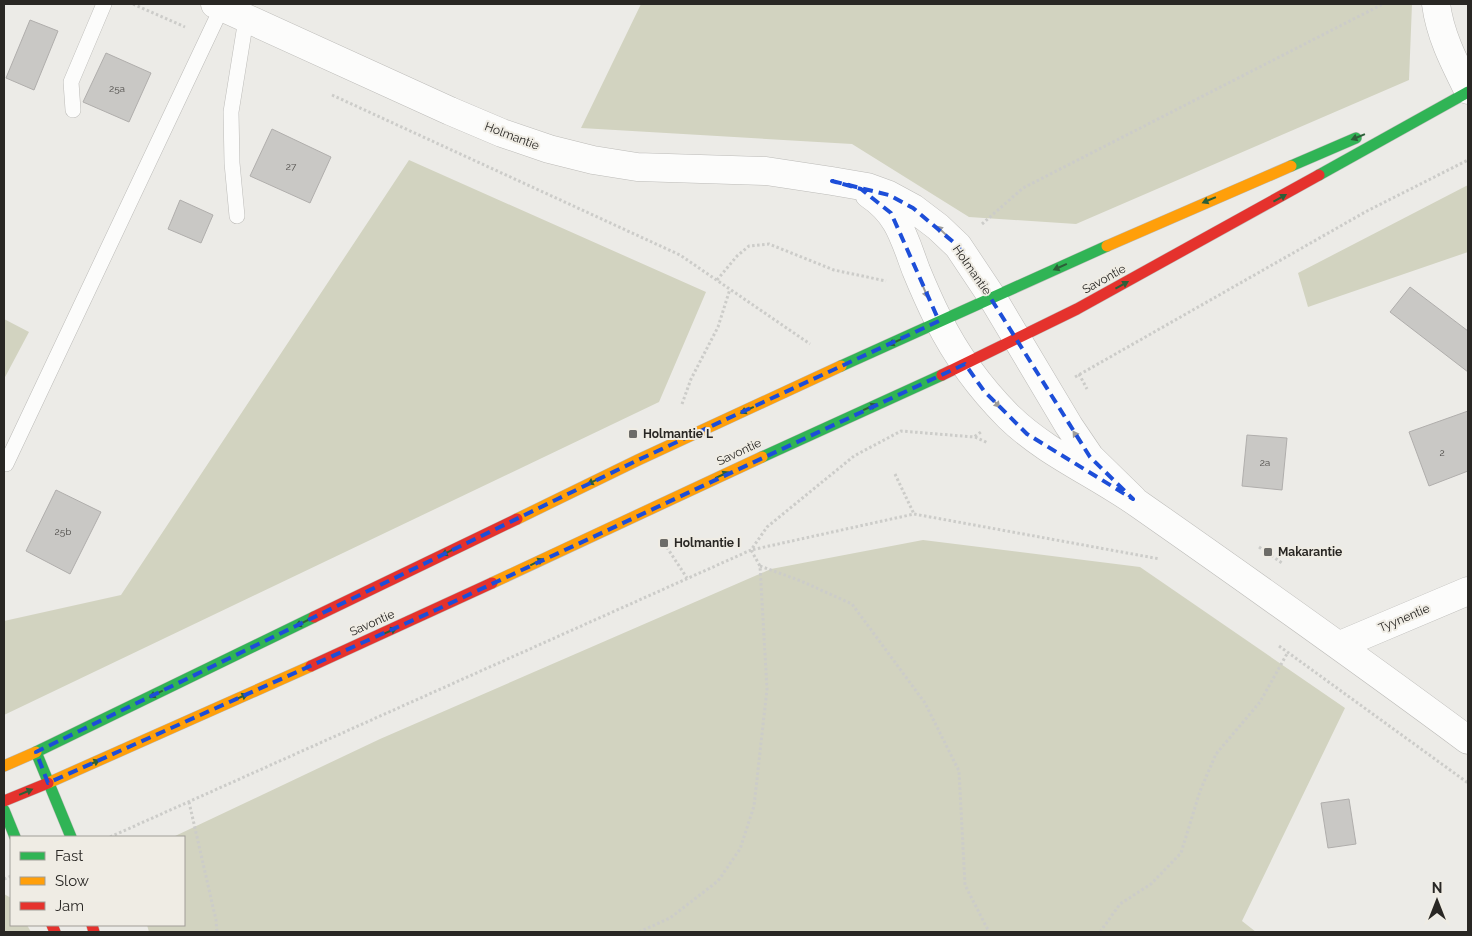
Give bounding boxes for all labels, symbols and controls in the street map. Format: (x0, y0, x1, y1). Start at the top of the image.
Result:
house number: 25a (109, 83, 125, 94)
street label: Holmantie (483, 119, 541, 153)
one-way arrow (1351, 134, 1365, 142)
house number: 27 (286, 161, 297, 172)
one-way arrow (1273, 193, 1286, 202)
one-way arrow (1202, 197, 1216, 205)
one-way arrow (936, 225, 948, 237)
street label: Holmantie (950, 242, 994, 298)
street label: Savontie (1080, 261, 1128, 297)
one-way arrow (1053, 263, 1067, 271)
one-way arrow (1115, 280, 1129, 289)
one-way arrow (921, 284, 929, 299)
one-way arrow (888, 338, 902, 346)
one-way arrow (989, 395, 1001, 407)
one-way arrow (863, 403, 877, 411)
one-way arrow (740, 406, 754, 414)
place label: Holmantie L (643, 427, 713, 441)
marker: Holmantie L (627, 428, 639, 440)
one-way arrow (1072, 431, 1082, 444)
street label: Savontie (714, 436, 764, 468)
house number: 2 (1439, 447, 1445, 458)
house number: 2a (1260, 457, 1270, 468)
one-way arrow (715, 470, 729, 478)
one-way arrow (587, 477, 601, 485)
house number: 25b (55, 526, 71, 537)
place label: Holmantie I (674, 536, 740, 550)
marker: Holmantie I (658, 537, 670, 549)
place label: Makarantie (1278, 545, 1342, 559)
marker: Makarantie (1262, 546, 1274, 558)
one-way arrow (441, 548, 455, 556)
one-way arrow (530, 558, 544, 566)
street label: Tyynentie (1376, 601, 1432, 635)
street label: Savontie (347, 607, 397, 639)
one-way arrow (295, 619, 309, 627)
one-way arrow (383, 626, 397, 634)
one-way arrow (149, 690, 163, 698)
one-way arrow (234, 692, 248, 700)
one-way arrow (86, 758, 100, 766)
one-way arrow (19, 788, 34, 796)
legend (10, 836, 185, 926)
text: Fast (55, 847, 83, 865)
text: Slow (55, 872, 89, 890)
north arrow (1412, 876, 1462, 926)
text: N (1432, 880, 1442, 896)
text: Jam (55, 897, 84, 915)

